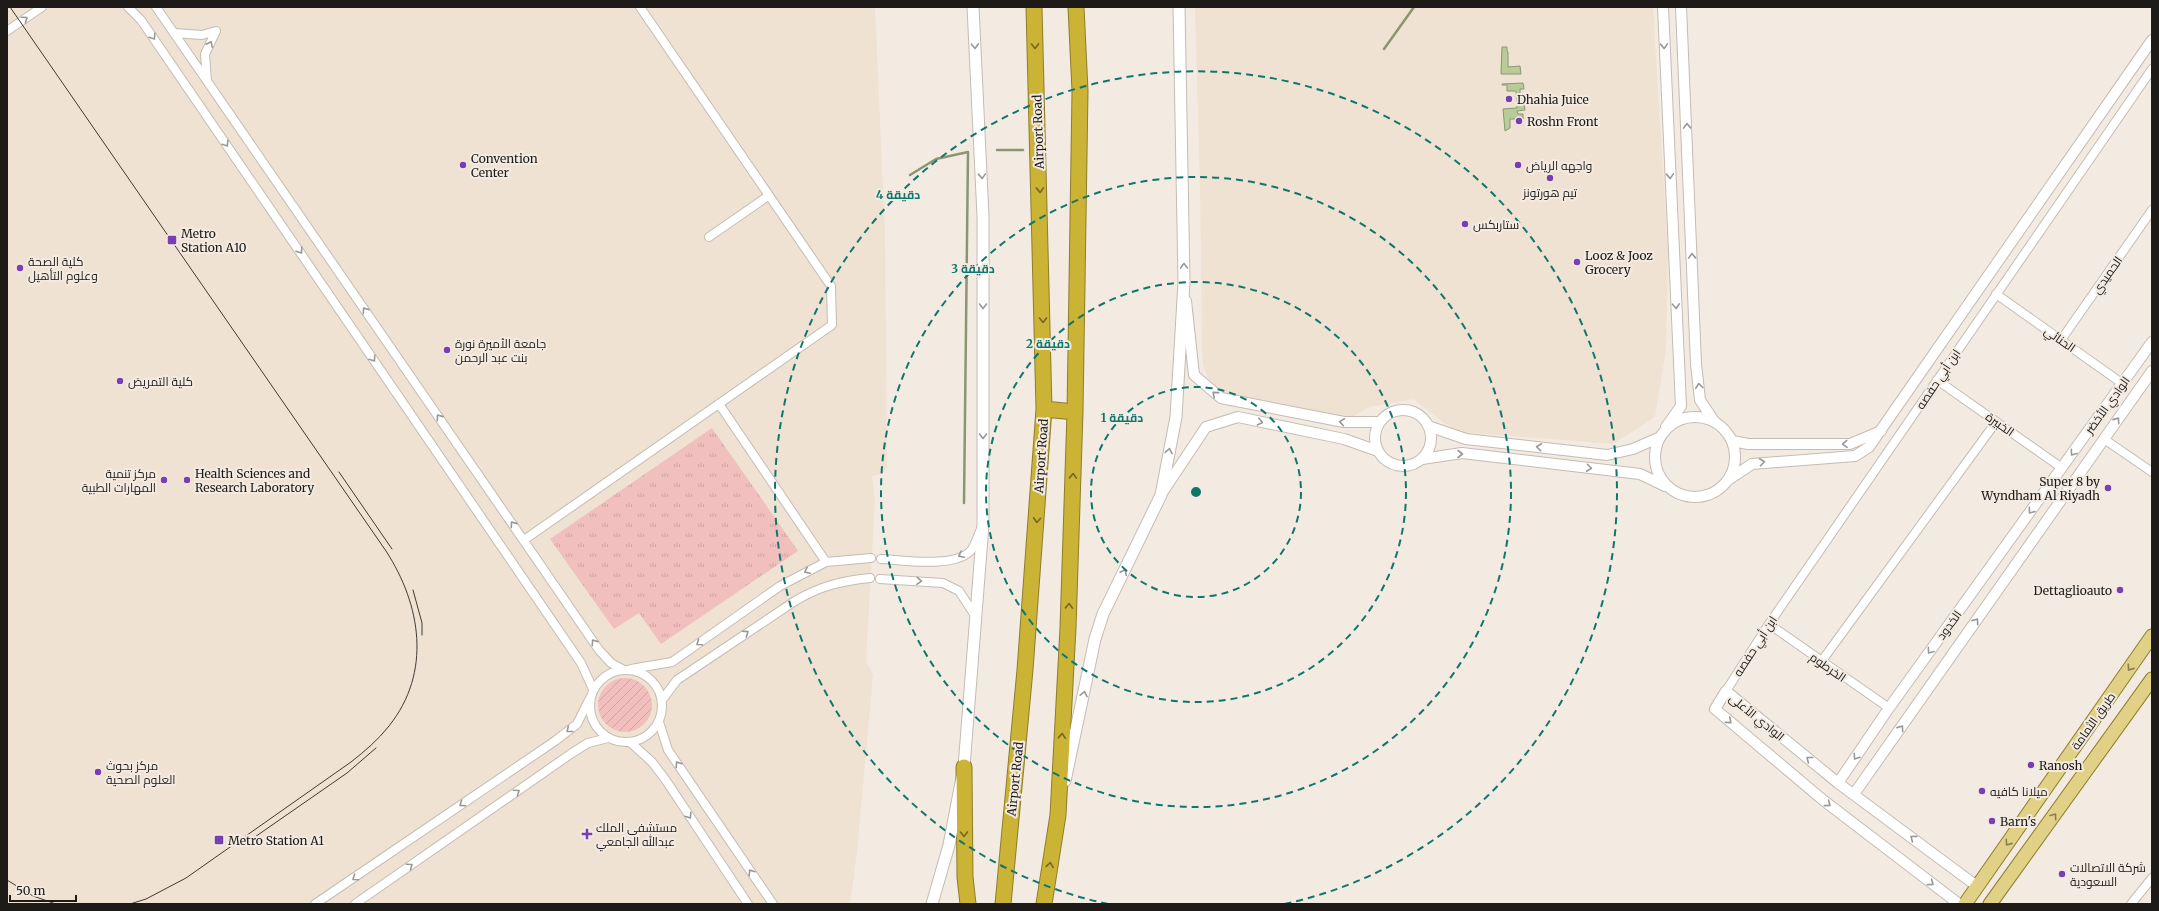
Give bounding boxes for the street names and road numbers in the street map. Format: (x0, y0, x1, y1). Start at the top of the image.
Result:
street label: Airport Road (1029, 94, 1047, 171)
street label: الحميدي (2089, 253, 2128, 298)
street label: الحنائي (2040, 323, 2078, 358)
street label: ابن أبي حفصه (1912, 346, 1966, 413)
street label: الوادي الأخضر (2081, 373, 2135, 439)
street label: الخبيرة (1983, 409, 2017, 439)
street label: Airport Road (1031, 418, 1051, 495)
street label: الخدود (1933, 607, 1965, 643)
street label: ابن أبي حفصه (1730, 613, 1783, 681)
street label: الخرطوم (1806, 649, 1849, 686)
street label: طريق الثمامة (2068, 689, 2118, 753)
street label: الوادي الأعلى (1724, 690, 1788, 746)
street label: Airport Road (1004, 741, 1026, 818)

